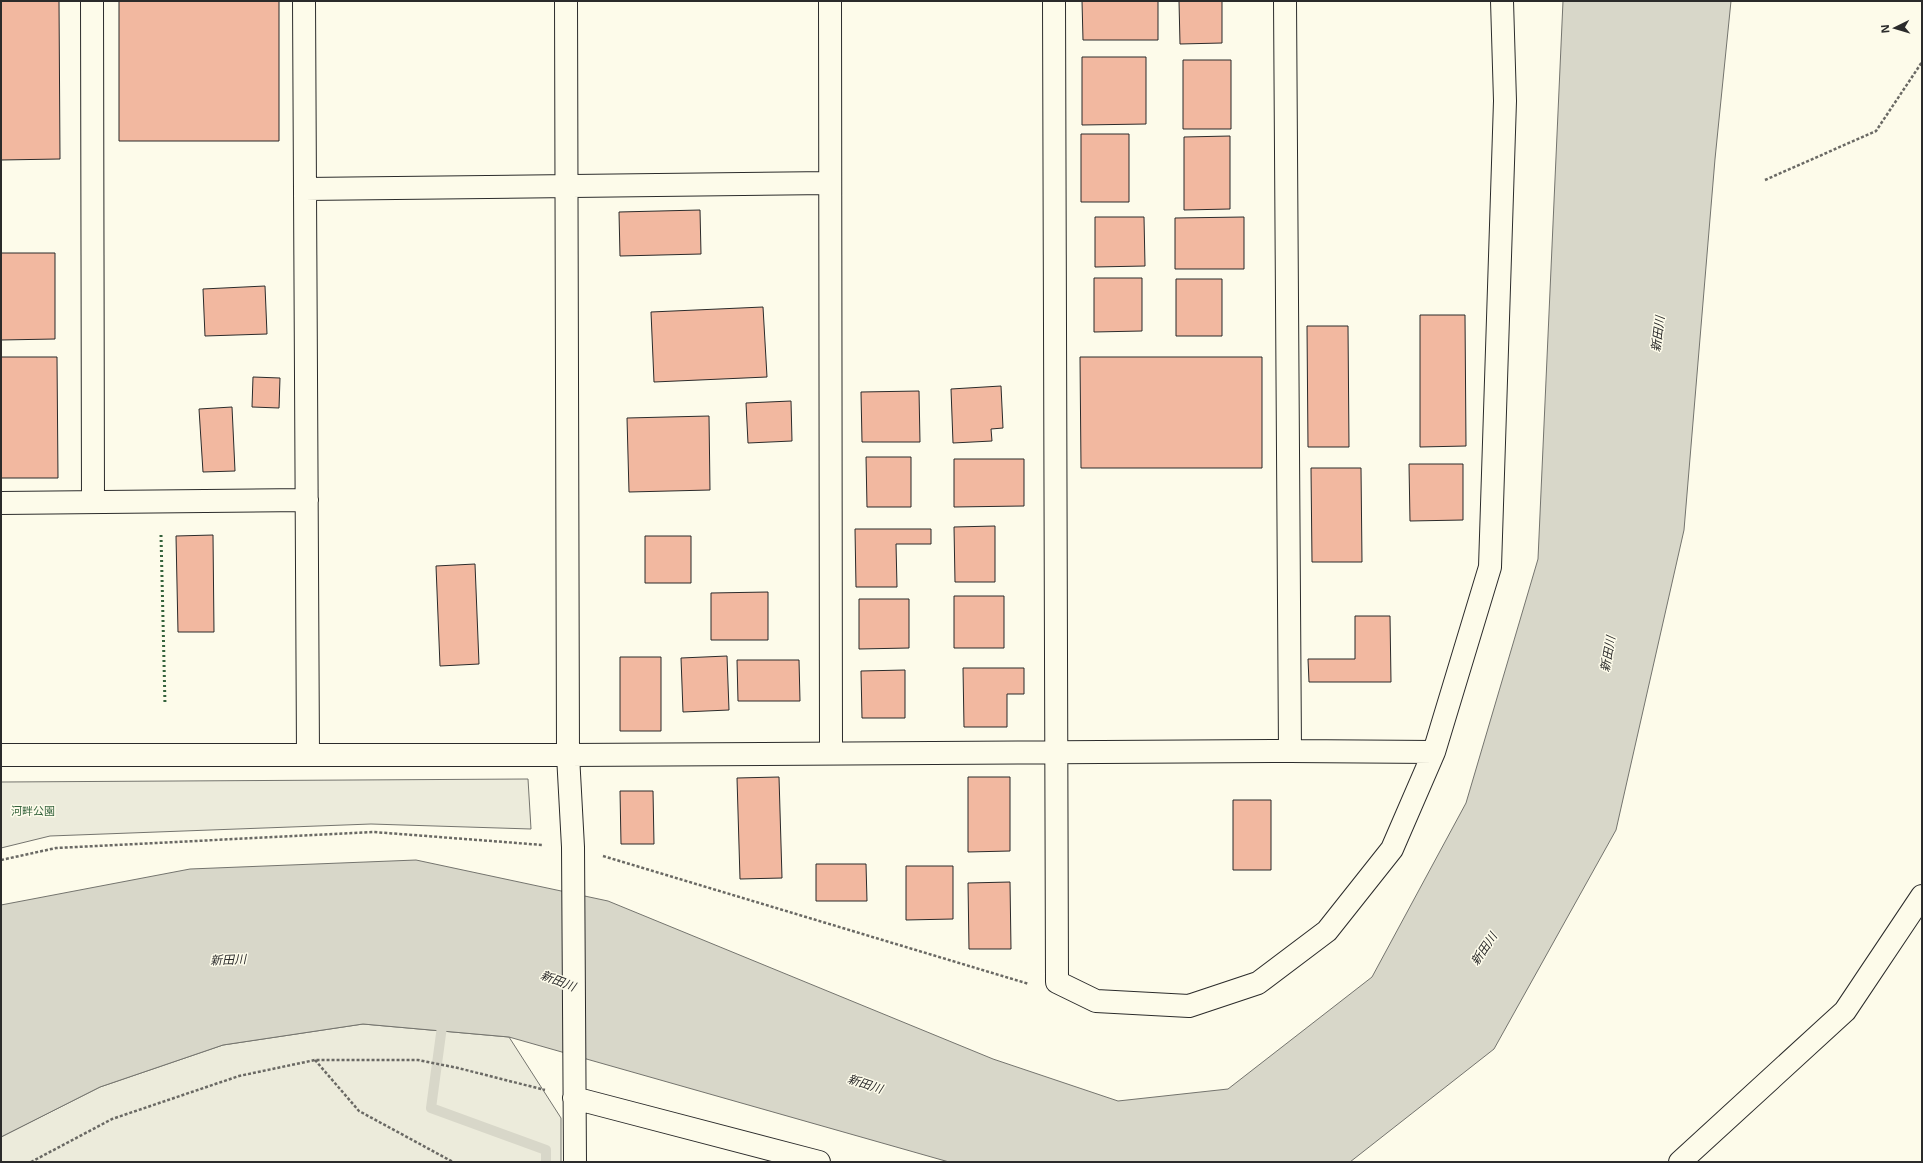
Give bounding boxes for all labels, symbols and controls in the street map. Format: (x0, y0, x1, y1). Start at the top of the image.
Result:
north arrow (1875, 8, 1915, 48)
text: N (1877, 24, 1892, 34)
water label: 新田川 (1647, 313, 1668, 353)
water label: 新田川 (1596, 633, 1619, 673)
park label: 河畔公園 (11, 803, 55, 818)
water label: 新田川 (1466, 927, 1502, 968)
water label: 新田川 (210, 950, 248, 969)
water label: 新田川 (538, 966, 580, 996)
water label: 新田川 (845, 1070, 887, 1098)

